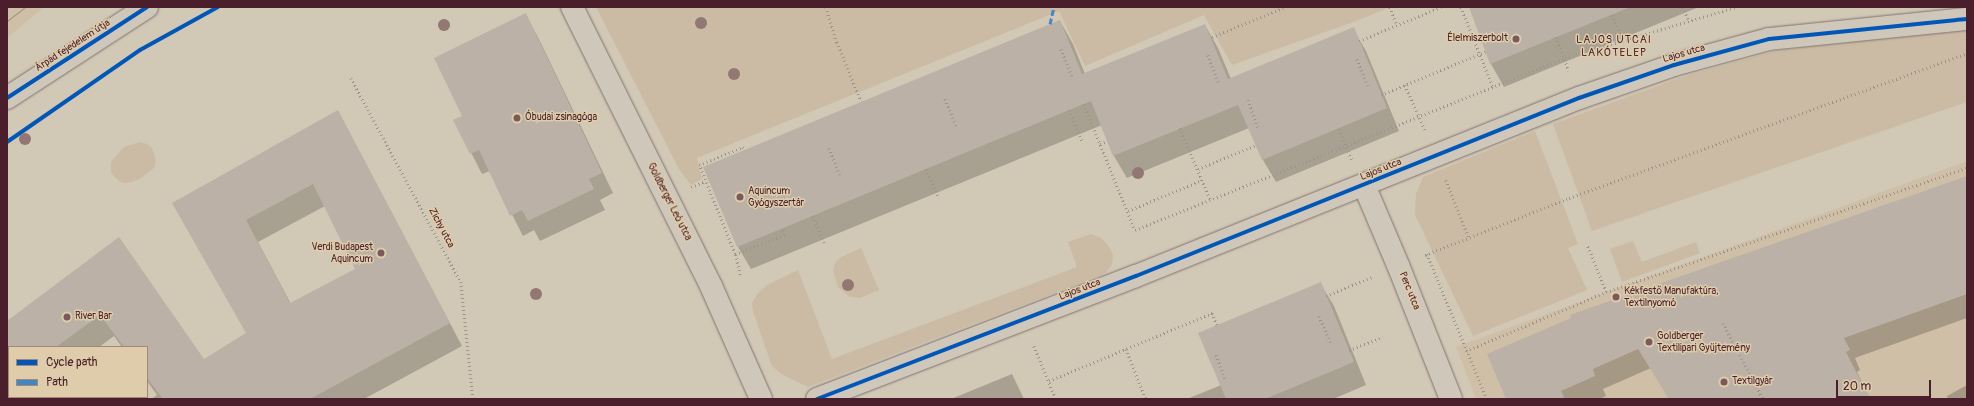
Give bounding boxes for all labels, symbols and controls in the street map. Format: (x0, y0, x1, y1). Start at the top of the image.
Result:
street label: Árpád fejedelem útja (33, 17, 113, 75)
place label: Élelmiszerbolt (1447, 33, 1508, 45)
marker: Élelmiszerbolt (1511, 34, 1521, 44)
district label: LAJOS UTCAI LAKÓTELEP (1576, 34, 1652, 60)
street label: Lajos utca (1661, 42, 1707, 66)
place label: Óbudai zsinagóga (525, 112, 597, 124)
marker: Óbudai zsinagóga (512, 113, 522, 123)
street label: Lajos utca (1359, 156, 1403, 184)
street label: Goldberger Leó utca (644, 161, 694, 243)
place label: Aquincum Gyógyszertár (748, 185, 804, 208)
marker: Aquincum Gyógyszertár (735, 192, 745, 202)
street label: Zichy utca (425, 206, 457, 250)
place label: Verdi Budapest Aquincum (311, 241, 373, 264)
marker: Verdi Budapest Aquincum (376, 248, 386, 258)
street label: Perc utca (1396, 270, 1422, 312)
street label: Lajos utca (1058, 277, 1102, 303)
place label: Kékfestő Manufaktúra, Textilnyomó (1624, 285, 1719, 308)
marker: Kékfestő Manufaktúra, Textilnyomó (1611, 292, 1621, 302)
place label: River Bar (75, 311, 112, 323)
marker: River Bar (62, 312, 72, 322)
place label: Goldberger Textilipari Gyűjtemény (1657, 330, 1750, 354)
marker: Goldberger Textilipari Gyűjtemény (1644, 337, 1654, 347)
legend (8, 346, 148, 398)
text: Cycle path (46, 355, 97, 370)
scale bar (1838, 372, 1933, 398)
text: Path (46, 375, 68, 390)
place label: Textilgyár (1732, 376, 1773, 388)
marker: Textilgyár (1719, 377, 1729, 387)
text: 20 m (1843, 379, 1871, 394)

